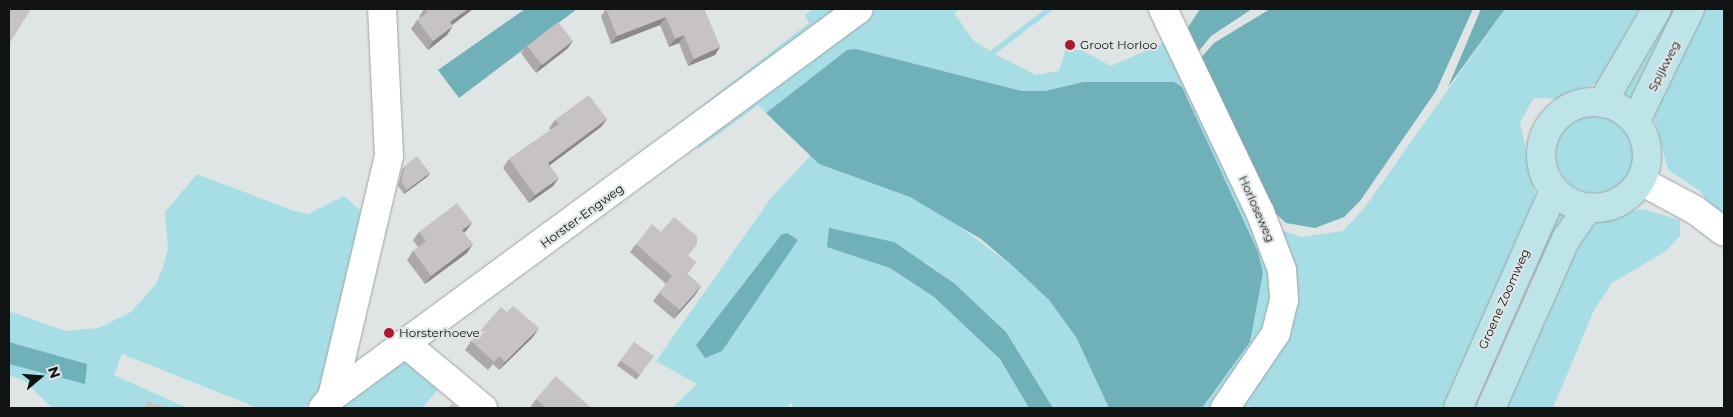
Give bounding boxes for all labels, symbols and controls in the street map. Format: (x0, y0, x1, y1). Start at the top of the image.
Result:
place label: Groot Horloo (1080, 38, 1157, 52)
street label: Spijkweg (1645, 38, 1683, 94)
marker: Groot Horloo (1064, 39, 1076, 51)
street label: Horloseweg (1236, 173, 1278, 245)
street label: Horster-Engweg (538, 181, 626, 251)
street label: Groene Zoomweg (1475, 247, 1533, 351)
place label: Horsterhoeve (399, 326, 480, 340)
marker: Horsterhoeve (383, 327, 395, 339)
north arrow (15, 352, 65, 402)
text: N (44, 364, 65, 381)

